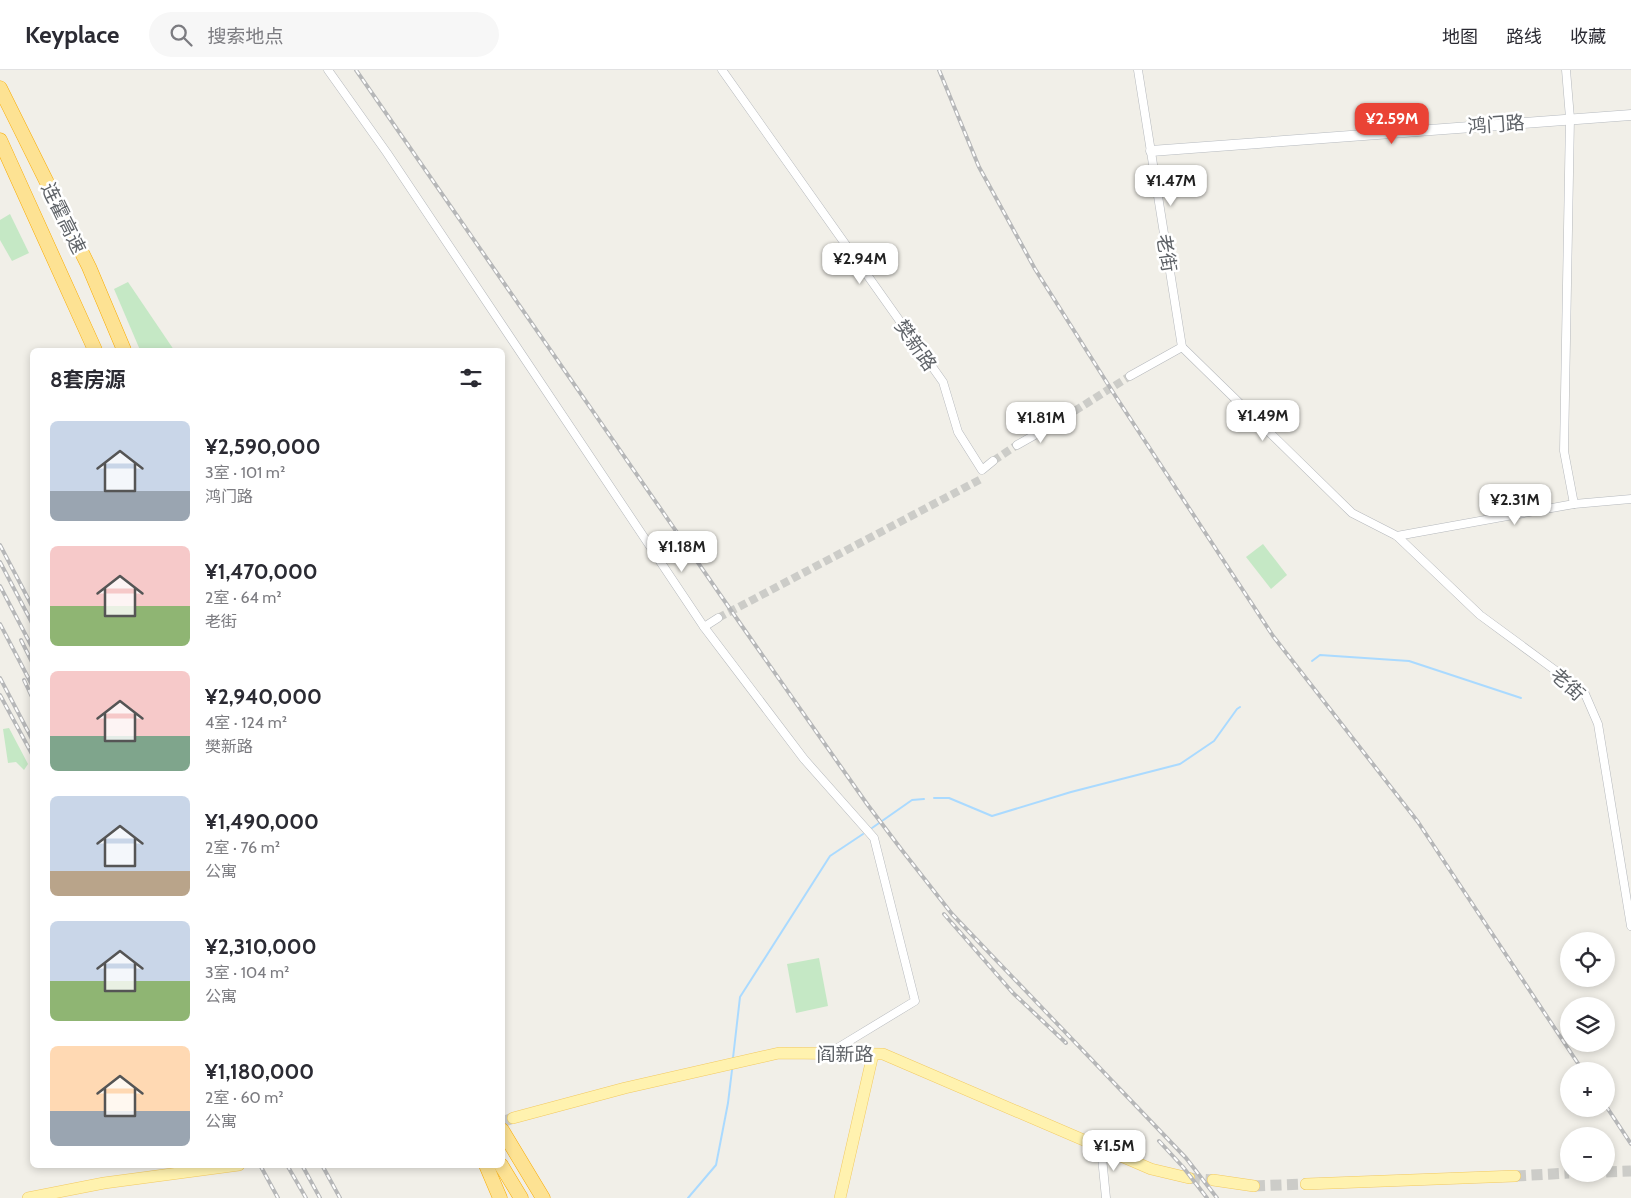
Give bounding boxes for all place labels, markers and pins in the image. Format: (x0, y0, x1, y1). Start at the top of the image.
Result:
pin: ¥2.59M (1351, 102, 1433, 145)
pin: ¥1.47M (1130, 164, 1212, 207)
pin: ¥2.94M (819, 242, 901, 285)
pin: ¥1.49M (1222, 400, 1304, 442)
pin: ¥1.81M (1000, 402, 1082, 444)
pin: ¥2.31M (1474, 484, 1556, 526)
pin: ¥1.18M (641, 530, 723, 573)
pin: ¥1.5M (1079, 1130, 1149, 1172)

